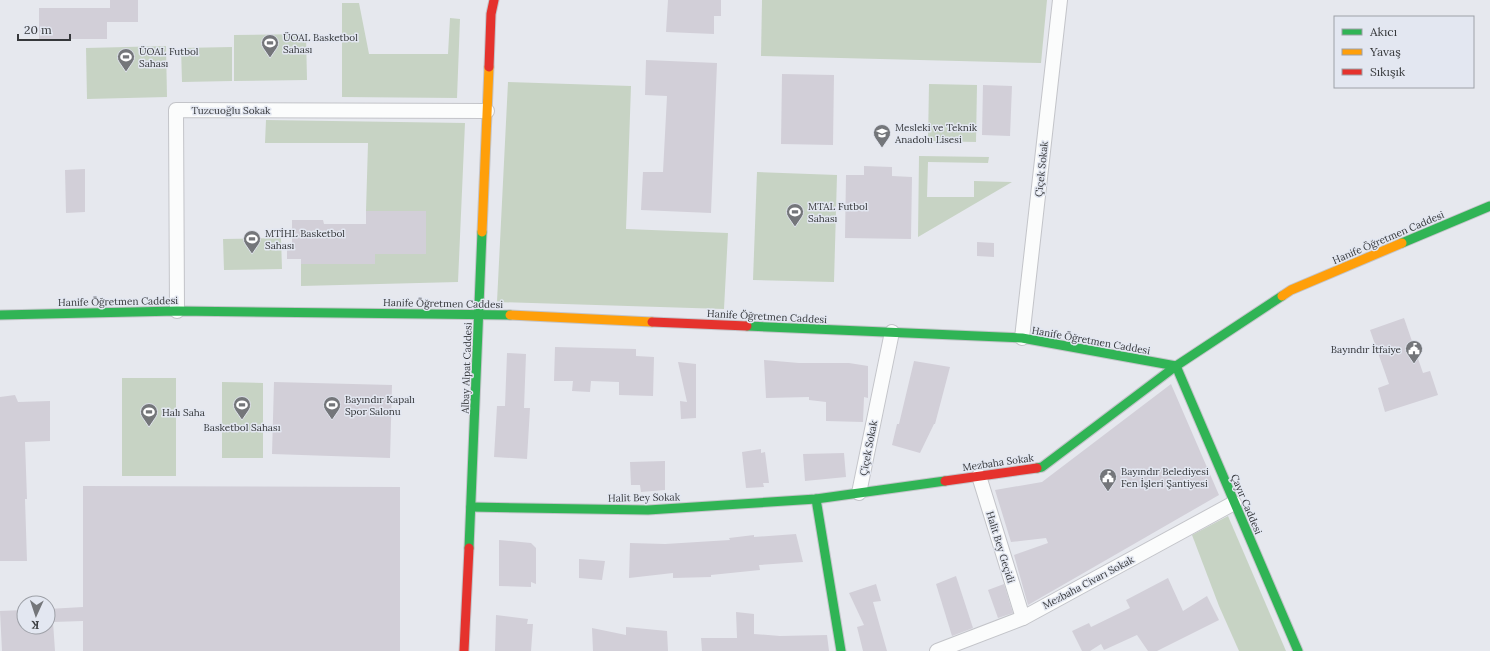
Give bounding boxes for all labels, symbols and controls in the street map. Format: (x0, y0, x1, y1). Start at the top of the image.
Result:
scale bar (18, 16, 70, 42)
legend (1334, 16, 1474, 88)
text: 20 m (24, 22, 52, 37)
text: Akıcı (1369, 24, 1397, 39)
place label: ÜOAL Basketbol Sahası (283, 31, 358, 56)
sports icon: ÜOAL Basketbol Sahası (260, 33, 280, 58)
text: Yavaş (1369, 44, 1401, 59)
place label: ÜOAL Futbol Sahası (139, 45, 199, 70)
sports icon: ÜOAL Futbol Sahası (116, 47, 136, 72)
text: Sıkışık (1370, 64, 1406, 79)
street label: Tuzcuoğlu Sokak (192, 104, 271, 117)
place label: Mesleki ve Teknik Anadolu Lisesi (894, 121, 978, 146)
school or university icon: Mesleki ve Teknik Anadolu Lisesi (872, 123, 892, 148)
street label: Çiçek Sokak (1032, 140, 1051, 198)
place label: MTAL Futbol Sahası (808, 200, 868, 225)
sports icon: MTAL Futbol Sahası (785, 202, 805, 227)
street label: Hanife Öğretmen Caddesi (1330, 208, 1446, 267)
place label: MTİHL Basketbol Sahası (265, 227, 345, 252)
sports icon: MTİHL Basketbol Sahası (242, 229, 262, 254)
street label: Hanife Öğretmen Caddesi (58, 294, 178, 309)
street label: Hanife Öğretmen Caddesi (383, 296, 503, 311)
street label: Hanife Öğretmen Caddesi (707, 307, 827, 326)
street label: Albay Alpat Caddesi (458, 322, 475, 415)
street label: Hanife Öğretmen Caddesi (1031, 324, 1151, 357)
public building icon: Bayındır İtfaiye (1404, 339, 1424, 364)
place label: Bayındır İtfaiye (1331, 343, 1402, 356)
place label: Bayındır Kapalı Spor Salonu (345, 393, 415, 418)
sports icon: Basketbol Sahası (232, 395, 252, 420)
sports icon: Bayındır Kapalı Spor Salonu (322, 395, 342, 420)
sports icon: Halı Saha (139, 402, 159, 427)
place label: Halı Saha (162, 406, 205, 419)
street label: Çiçek Sokak (857, 419, 880, 477)
place label: Basketbol Sahası (204, 421, 281, 434)
street label: Mezbaha Sokak (962, 451, 1035, 474)
place label: Bayındır Belediyesi Fen İşleri Şantiyesi (1121, 465, 1209, 490)
public building icon: Bayındır Belediyesi Fen İşleri Şantiyesi (1098, 467, 1118, 492)
street label: Çayır Caddesi (1228, 472, 1265, 536)
street label: Halit Bey Sokak (608, 490, 681, 505)
street label: Halit Bey Geçidi (983, 510, 1018, 585)
street label: Mezbaha Civarı Sokak (1040, 553, 1137, 612)
north arrow (16, 595, 56, 635)
text: K (31, 618, 40, 632)

